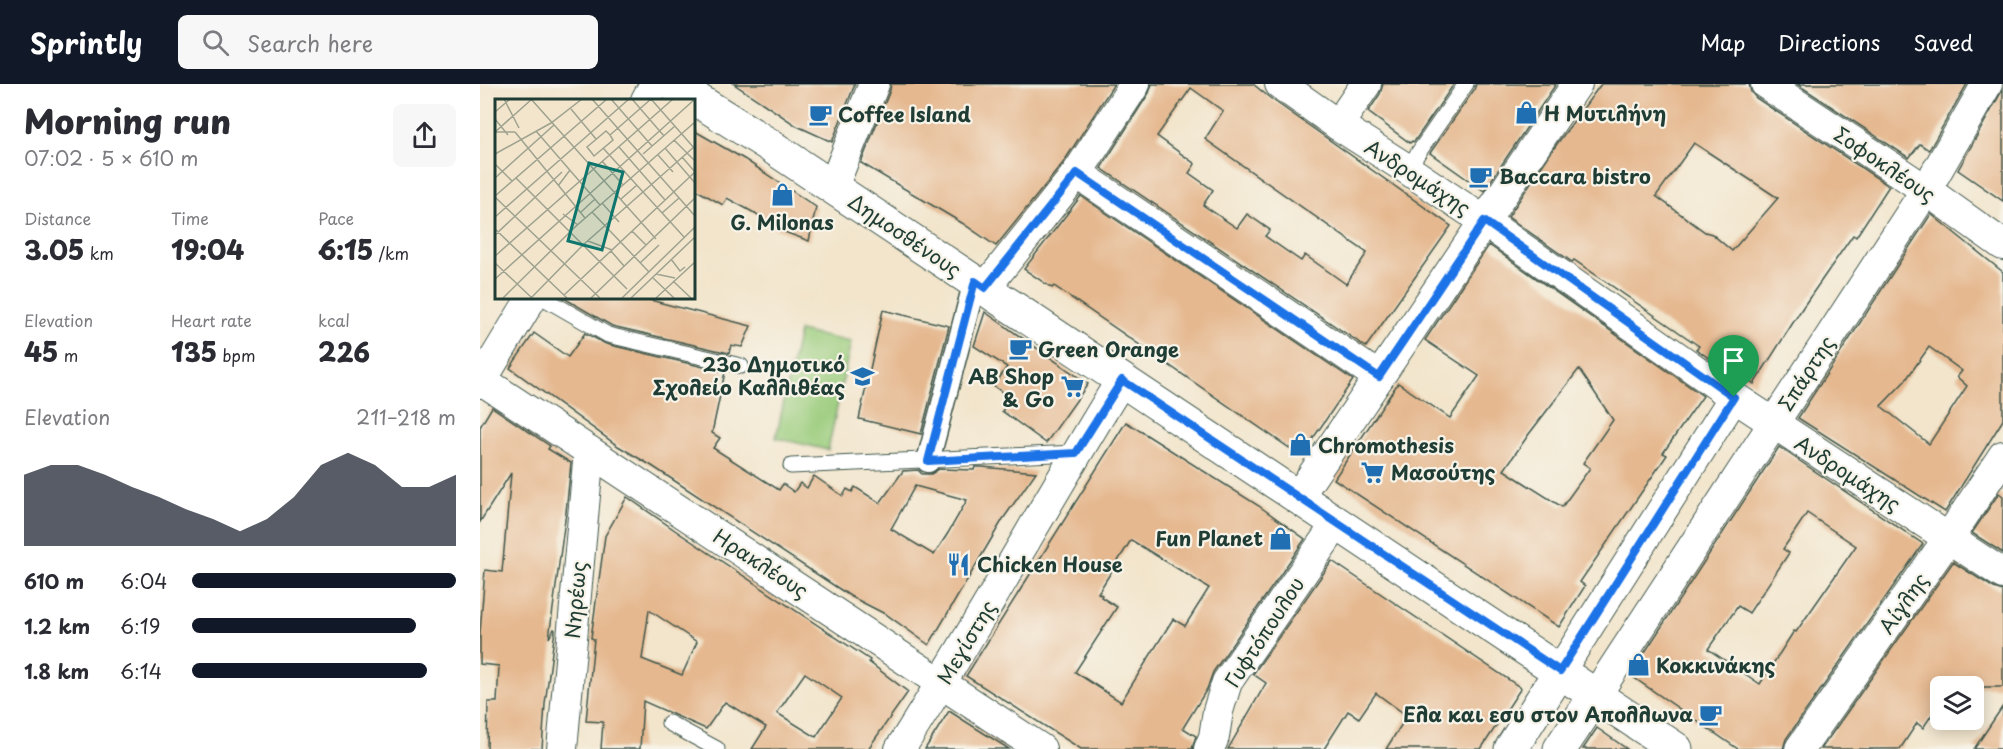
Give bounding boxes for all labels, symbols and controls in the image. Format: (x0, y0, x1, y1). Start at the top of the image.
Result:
search box (178, 15, 598, 69)
text: Sprintly (30, 21, 142, 64)
icon: search (199, 26, 232, 59)
text: Search here (247, 26, 373, 59)
text: Map (1700, 26, 1745, 58)
text: Directions (1778, 26, 1880, 58)
text: Saved (1913, 26, 1973, 58)
text: Morning run (24, 95, 231, 145)
place label: Η Μυτιλήνη (1544, 98, 1666, 128)
inset map (495, 99, 694, 298)
place label: Coffee Island (838, 99, 971, 129)
shop icon: Η Μυτιλήνη (1513, 100, 1539, 126)
cafe icon: Coffee Island (807, 101, 833, 127)
button: share (393, 104, 456, 167)
street label: Σοφοκλέους (1828, 119, 1942, 209)
street label: Ανδρομάχης (1359, 132, 1477, 222)
text: 07:02 · 5 × 610 m (24, 143, 198, 173)
place label: Baccara bistro (1499, 161, 1651, 191)
cafe icon: Baccara bistro (1468, 163, 1494, 189)
shop icon: G. Milonas (769, 181, 795, 207)
street label: Δημοσθένους (842, 186, 968, 284)
text: Distance (24, 206, 91, 230)
text: Time (171, 206, 209, 230)
text: Pace (318, 206, 354, 230)
place label: G. Milonas (730, 207, 834, 237)
text: 3.05 (24, 230, 84, 269)
text: 19:04 (171, 230, 244, 269)
text: 6:15 (318, 230, 373, 269)
text: km (84, 241, 114, 265)
text: /km (373, 241, 409, 265)
text: Elevation (24, 308, 93, 332)
text: Heart rate (171, 308, 252, 332)
text: kcal (318, 308, 350, 332)
street label: Σπάρτης (1770, 330, 1842, 416)
text: 45 (24, 332, 58, 371)
text: 135 (171, 332, 217, 371)
text: 226 (318, 332, 370, 371)
place label: Green Orange (1038, 334, 1179, 364)
pin (1708, 335, 1759, 397)
cafe icon: Green Orange (1007, 336, 1033, 362)
text: m (58, 343, 78, 367)
text: bpm (217, 343, 256, 367)
icon: arrive (1717, 344, 1750, 377)
place label: 23ο Δημοτικό Σχολείο Καλλιθέας (653, 349, 845, 402)
place label: AB Shop & Go (968, 361, 1054, 414)
school or university icon: 23ο Δημοτικό Σχολείο Καλλιθέας (850, 363, 876, 389)
supermarket icon: AB Shop & Go (1059, 374, 1085, 400)
text: Elevation (24, 402, 110, 432)
text: 211–218 m (356, 402, 456, 432)
street label: Ανδρομάχης (1789, 428, 1907, 518)
place label: Chromothesis (1318, 430, 1454, 460)
shop icon: Chromothesis (1287, 432, 1313, 458)
place label: Μασούτης (1391, 457, 1496, 487)
supermarket icon: Μασούτης (1360, 459, 1386, 485)
street label: Ηρακλέους (708, 521, 814, 605)
place label: Fun Planet (1155, 523, 1263, 553)
shop icon: Fun Planet (1268, 525, 1294, 551)
place label: Chicken House (977, 549, 1123, 579)
restaurant icon: Chicken House (946, 551, 972, 577)
street label: Νηρέως (557, 560, 593, 640)
text: 610 m (24, 566, 84, 596)
text: 6:04 (120, 566, 168, 596)
street label: Αίγλης (1871, 566, 1935, 640)
street label: Γυφτόπουλου (1217, 571, 1311, 693)
street label: Μεγίστης (929, 594, 1003, 690)
text: 1.2 km (24, 611, 90, 641)
text: 6:19 (120, 611, 160, 641)
place label: Κοκκινάκης (1656, 650, 1776, 680)
shop icon: Κοκκινάκης (1625, 652, 1651, 678)
text: 1.8 km (24, 656, 89, 686)
text: 6:14 (120, 656, 162, 686)
map controls (1930, 676, 1984, 730)
button: layers (1930, 676, 1984, 730)
place label: Ελα και εσυ στον Απολλωνα (1403, 699, 1693, 729)
cafe icon: Ελα και εσυ στον Απολλωνα (1698, 701, 1724, 727)

